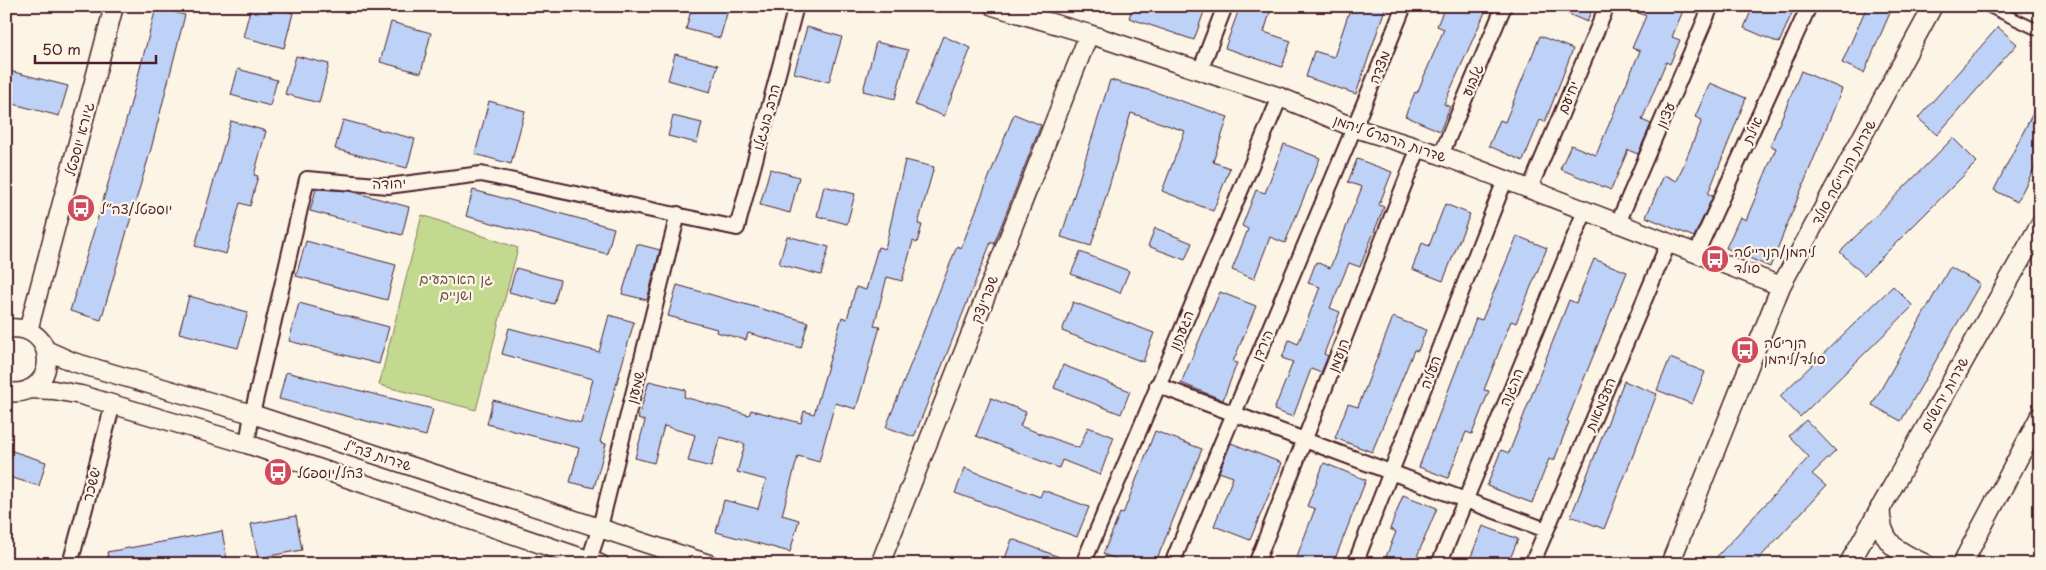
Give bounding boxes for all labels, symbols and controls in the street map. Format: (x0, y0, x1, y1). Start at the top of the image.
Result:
scale bar (35, 32, 156, 64)
text: 50 m (42, 37, 81, 60)
street label: מצדה (1363, 47, 1395, 87)
street label: גלבוע (1456, 60, 1488, 99)
street label: יחיעם (1552, 77, 1584, 117)
street label: הרב בוזגלו (747, 81, 785, 153)
street label: גיורא יוספטל (59, 99, 99, 178)
street label: עציון (1650, 99, 1680, 131)
street label: שדרות הרברט ליהמן (1331, 109, 1450, 167)
street label: אילת (1736, 113, 1767, 148)
street label: שדרות הנרייטה סולד (1805, 115, 1881, 229)
street label: יהודה (372, 172, 406, 194)
bus stop icon: יוספטל/צה״ל (66, 193, 96, 223)
place label: יוספטל/צה״ל (100, 198, 172, 219)
place label: ליהמן/הנרייטה סולד (1734, 241, 1816, 278)
bus stop icon: ליהמן/הנרייטה סולד (1700, 244, 1730, 274)
park label: גן הארבעים ושניים (419, 268, 493, 305)
street label: שפרינצק (965, 272, 1003, 326)
street label: הגעתון (1163, 307, 1199, 353)
street label: הירדן (1246, 326, 1278, 364)
place label: הנריטה סולד/ליהמן (1764, 332, 1826, 369)
street label: הנעמן (1322, 335, 1354, 375)
bus stop icon: הנריטה סולד/ליהמן (1730, 335, 1760, 365)
street label: העליה (1414, 352, 1446, 392)
street label: שדרות ירושלים (1915, 352, 1973, 435)
street label: ההגנה (1494, 364, 1528, 410)
street label: שמעון (621, 368, 649, 406)
street label: העצמאות (1579, 374, 1621, 435)
street label: שדרות צה"ל (342, 434, 415, 476)
bus stop icon: צהל/יוספטל (263, 457, 293, 487)
place label: צהל/יוספטל (297, 462, 363, 483)
street label: יששכר (76, 464, 106, 504)

